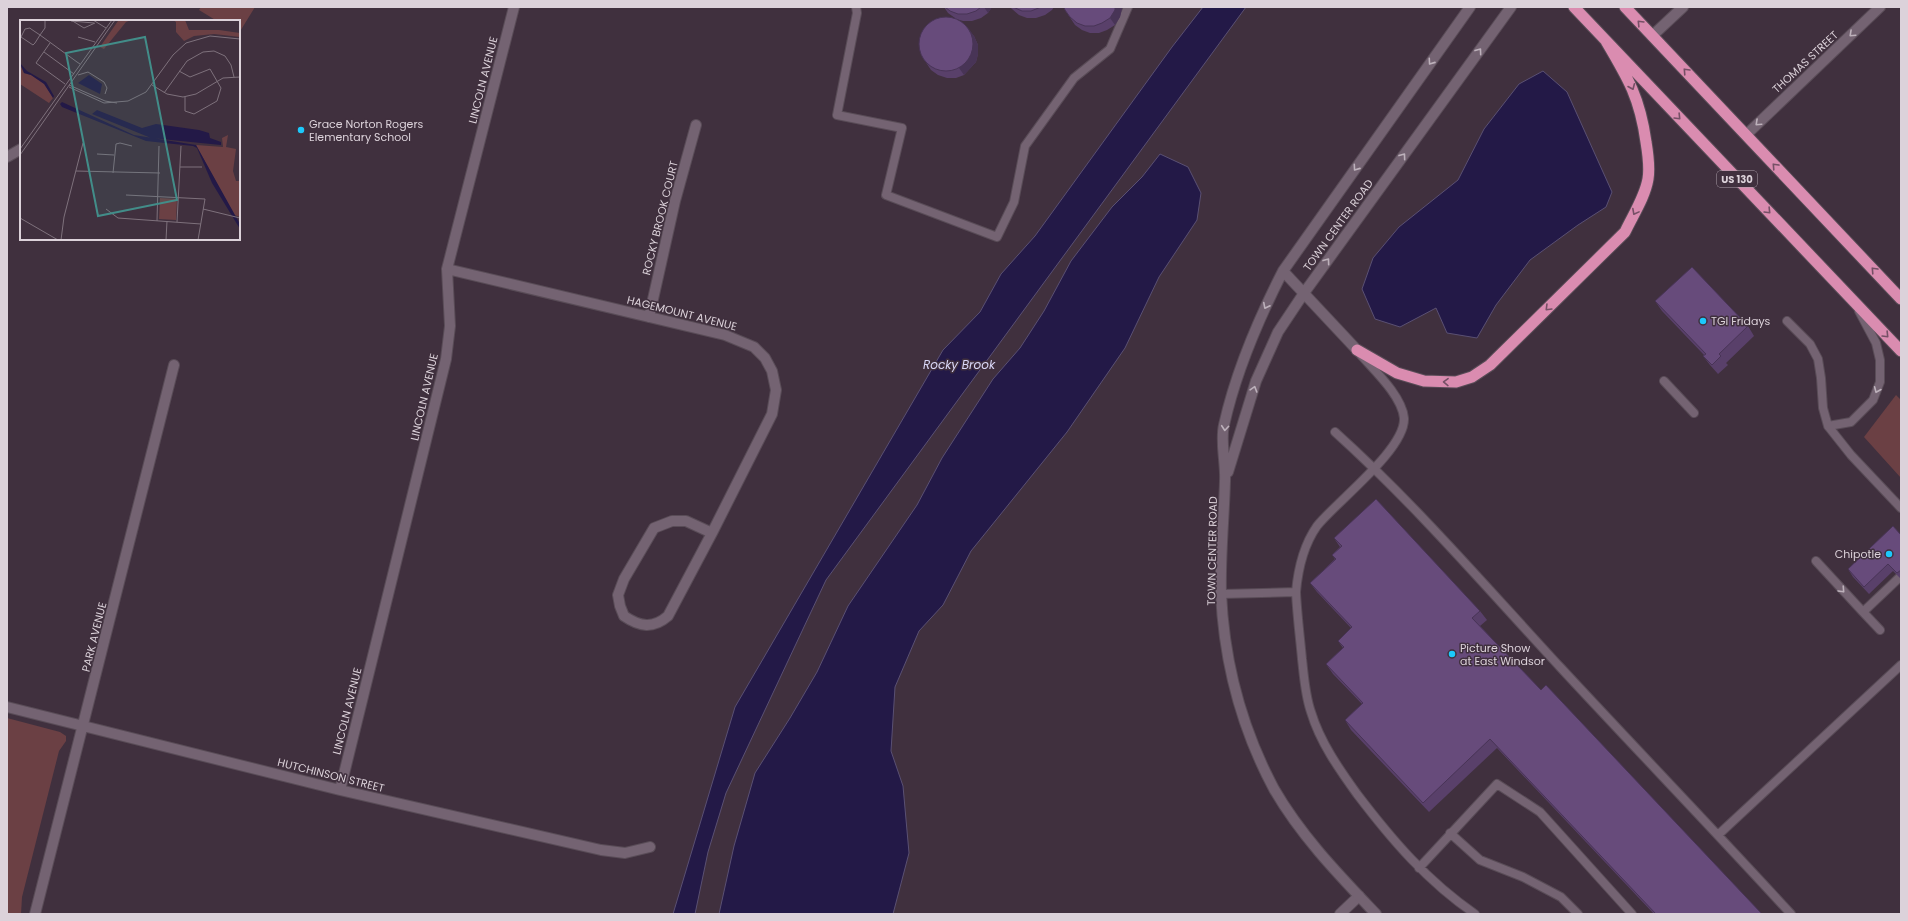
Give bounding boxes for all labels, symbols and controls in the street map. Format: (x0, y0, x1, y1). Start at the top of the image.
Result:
inset map (20, 20, 240, 240)
one-way arrow (1637, 20, 1645, 28)
street label: THOMAS STREET (1769, 27, 1842, 97)
one-way arrow (1849, 29, 1857, 37)
street label: LINCOLN AVENUE (464, 35, 502, 125)
one-way arrow (1474, 48, 1482, 55)
one-way arrow (1429, 57, 1436, 64)
one-way arrow (1683, 68, 1691, 76)
one-way arrow (1627, 82, 1635, 90)
one-way arrow (1673, 112, 1681, 120)
place label: Grace Norton Rogers Elementary School (309, 116, 424, 145)
one-way arrow (1755, 119, 1763, 126)
marker: Grace Norton Rogers Elementary School (296, 125, 306, 135)
one-way arrow (1398, 153, 1406, 160)
street label: ROCKY BROOK COURT (638, 159, 682, 277)
one-way arrow (1772, 163, 1780, 171)
one-way arrow (1353, 164, 1361, 171)
road number: US 130 (1717, 171, 1757, 187)
street label: TOWN CENTER ROAD (1299, 176, 1377, 274)
one-way arrow (1763, 206, 1771, 214)
one-way arrow (1632, 208, 1640, 215)
one-way arrow (1322, 259, 1329, 266)
one-way arrow (1871, 267, 1879, 275)
street label: HAGEMOUNT AVENUE (625, 292, 739, 334)
one-way arrow (1263, 302, 1271, 309)
one-way arrow (1545, 303, 1553, 310)
place label: TGI Fridays (1711, 313, 1771, 329)
marker: TGI Fridays (1698, 316, 1708, 326)
one-way arrow (1882, 330, 1889, 338)
street label: LINCOLN AVENUE (406, 352, 442, 442)
water label: Rocky Brook (923, 356, 996, 373)
one-way arrow (1443, 378, 1449, 386)
one-way arrow (1249, 386, 1258, 393)
one-way arrow (1873, 386, 1881, 393)
one-way arrow (1220, 425, 1229, 432)
street label: TOWN CENTER ROAD (1203, 496, 1221, 606)
place label: Chipotle (1835, 546, 1881, 562)
marker: Chipotle (1884, 549, 1894, 559)
one-way arrow (1838, 585, 1845, 593)
street label: PARK AVENUE (78, 600, 110, 674)
place label: Picture Show at East Windsor (1460, 640, 1545, 669)
marker: Picture Show at East Windsor (1447, 649, 1457, 659)
street label: LINCOLN AVENUE (328, 666, 366, 756)
street label: HUTCHINSON STREET (276, 754, 386, 796)

